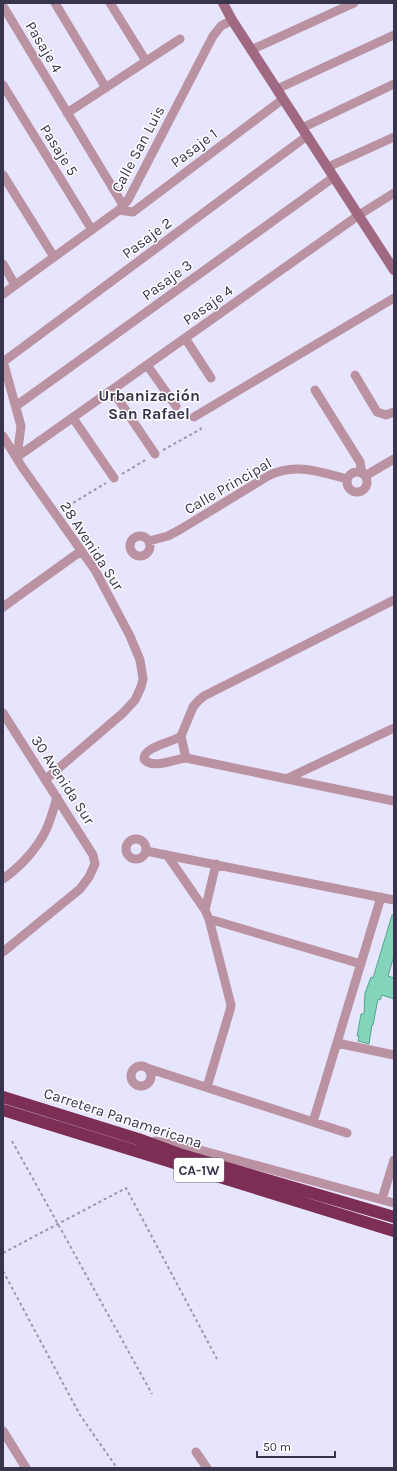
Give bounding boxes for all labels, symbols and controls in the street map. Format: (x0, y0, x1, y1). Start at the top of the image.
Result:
street label: Pasaje 4 (22, 18, 67, 77)
street label: Calle San Luis (108, 103, 168, 195)
street label: Pasaje 5 (36, 121, 82, 179)
street label: Pasaje 1 (167, 125, 221, 171)
street label: Pasaje 2 (119, 214, 175, 262)
street label: Pasaje 3 (138, 256, 196, 304)
street label: Pasaje 4 (179, 281, 237, 329)
district label: Urbanización San Rafael (98, 386, 200, 423)
street label: Calle Principal (181, 454, 275, 518)
street label: 28 Avenida Sur (56, 498, 128, 594)
street label: 30 Avenida Sur (27, 732, 99, 828)
street label: Carretera Panamericana (42, 1084, 204, 1152)
road number: CA-1W (174, 1158, 224, 1182)
scale bar (257, 1433, 335, 1459)
text: 50 m (263, 1440, 291, 1454)

